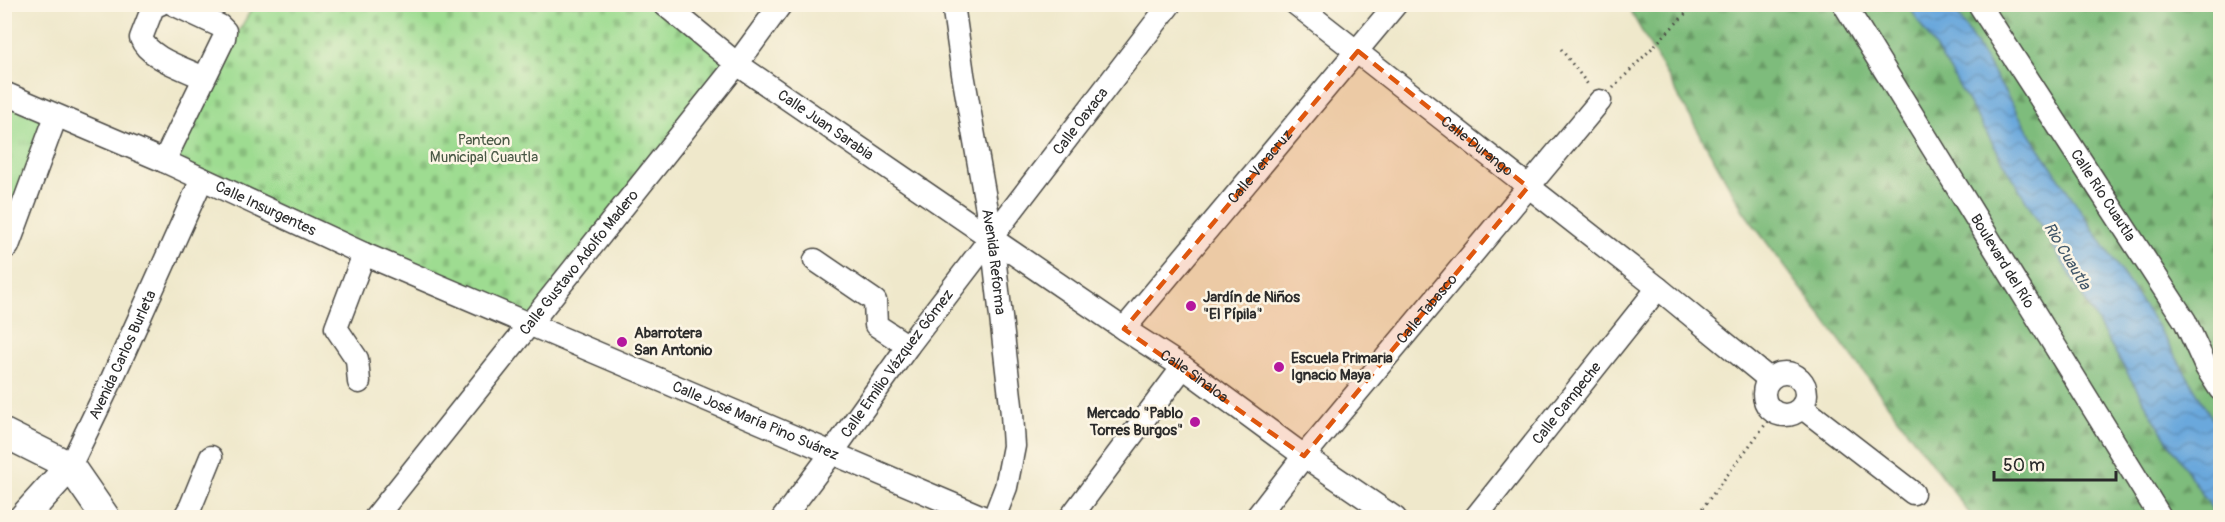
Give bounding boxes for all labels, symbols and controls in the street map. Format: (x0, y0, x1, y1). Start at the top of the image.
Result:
street label: Calle Oaxaca (1049, 84, 1112, 158)
street label: Calle Juan Sarabia (774, 85, 877, 164)
street label: Calle Durango (1437, 112, 1517, 180)
street label: Calle Veracruz (1224, 125, 1297, 207)
park label: Panteon Municipal Cuautla (430, 131, 538, 167)
street label: Calle Río Cuautla (2066, 146, 2140, 245)
street label: Calle Insurgentes (212, 177, 319, 240)
street label: Calle Gustavo Adolfo Madero (515, 186, 642, 339)
street label: Avenida Reforma (978, 207, 1010, 316)
street label: Boulevard del Río (1966, 210, 2039, 312)
water label: Rio Cuautla (2039, 219, 2096, 295)
street label: Calle Tabasco (1392, 270, 1461, 348)
street label: Calle Emilio Vázquez Gómez (836, 285, 958, 441)
street label: Avenida Carlos Burleta (84, 287, 160, 422)
place label: Jardín de Niños "El Pípila" (1203, 288, 1300, 324)
marker: Jardín de Niños "El Pípila" (1184, 299, 1198, 313)
place label: Abarrotera San Antonio (634, 324, 712, 360)
marker: Abarrotera San Antonio (615, 335, 629, 349)
street label: Calle Sinaloa (1156, 345, 1232, 407)
place label: Escuela Primaria Ignacio Maya (1291, 349, 1393, 385)
street label: Calle Campeche (1528, 357, 1606, 448)
marker: Escuela Primaria Ignacio Maya (1272, 360, 1286, 374)
street label: Calle José María Pino Suárez (669, 377, 842, 464)
place label: Mercado "Pablo Torres Burgos" (1087, 404, 1183, 440)
marker: Mercado "Pablo Torres Burgos" (1188, 415, 1202, 429)
scale bar (1994, 444, 2116, 482)
text: 50 m (2003, 454, 2045, 477)

